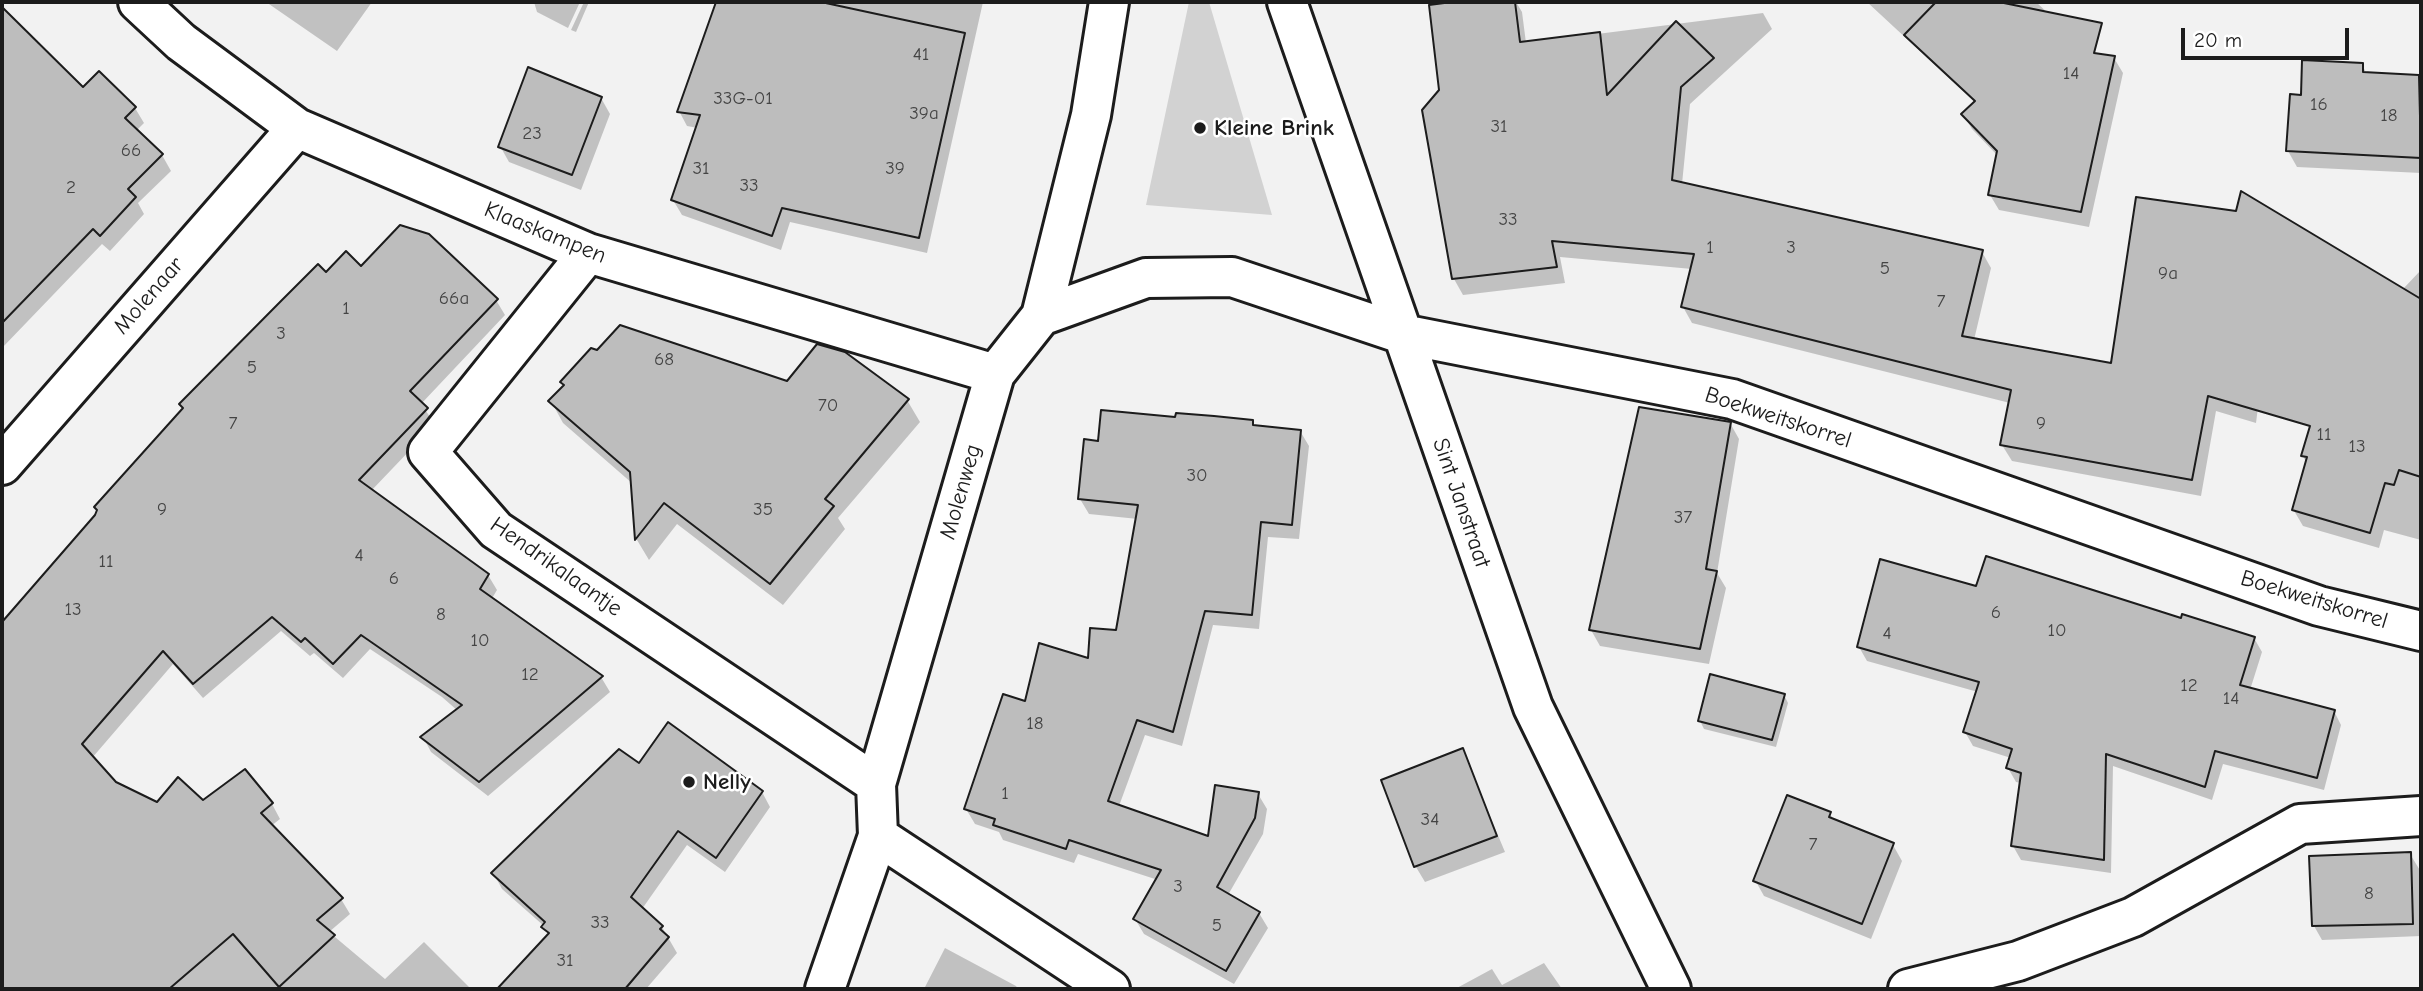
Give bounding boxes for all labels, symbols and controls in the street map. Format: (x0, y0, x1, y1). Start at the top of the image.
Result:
scale bar (2185, 14, 2353, 58)
text: 20 m (2194, 28, 2242, 52)
house number: 41 (913, 44, 929, 66)
house number: 14 (2063, 63, 2079, 85)
house number: 33G-01 (713, 88, 773, 110)
house number: 16 (2310, 94, 2328, 116)
house number: 39a (909, 103, 939, 125)
house number: 18 (2380, 105, 2398, 127)
place label: Kleine Brink (1214, 114, 1334, 142)
house number: 31 (1490, 116, 1508, 138)
marker: Kleine Brink (1192, 120, 1208, 136)
house number: 23 (522, 123, 542, 145)
house number: 66 (121, 140, 141, 162)
house number: 31 (692, 158, 710, 180)
house number: 39 (885, 158, 905, 180)
house number: 33 (739, 175, 759, 197)
house number: 2 (66, 177, 76, 199)
street label: Klaaskampen (480, 196, 610, 270)
house number: 33 (1498, 209, 1518, 231)
house number: 1 (1706, 237, 1714, 259)
house number: 3 (1786, 237, 1796, 259)
street label: Molenaar (108, 252, 190, 340)
house number: 5 (1880, 258, 1890, 280)
house number: 9a (2158, 263, 2178, 285)
house number: 66a (439, 288, 469, 310)
house number: 7 (1937, 291, 1945, 313)
house number: 1 (342, 298, 350, 320)
house number: 3 (276, 323, 286, 345)
house number: 68 (654, 349, 674, 371)
house number: 5 (247, 357, 257, 379)
street label: Boekweitskorrel (1701, 381, 1855, 455)
house number: 70 (818, 395, 838, 417)
house number: 7 (229, 413, 237, 435)
house number: 9 (2036, 413, 2046, 435)
house number: 11 (2316, 424, 2332, 446)
street label: Sint Janstraat (1426, 435, 1496, 571)
house number: 13 (2348, 436, 2366, 458)
street label: Molenweg (934, 441, 988, 543)
house number: 30 (1186, 465, 1208, 487)
house number: 9 (157, 499, 167, 521)
house number: 35 (753, 499, 773, 521)
house number: 37 (1674, 507, 1692, 529)
street label: Hendrikalaantje (485, 511, 627, 623)
house number: 4 (354, 545, 364, 567)
house number: 11 (98, 551, 114, 573)
street label: Boekweitskorrel (2237, 565, 2391, 635)
house number: 6 (389, 568, 399, 590)
house number: 13 (64, 599, 82, 621)
house number: 6 (1991, 602, 2001, 624)
house number: 8 (436, 604, 446, 626)
house number: 10 (2047, 620, 2067, 642)
house number: 4 (1882, 623, 1892, 645)
house number: 10 (470, 630, 490, 652)
house number: 12 (521, 664, 539, 686)
house number: 12 (2180, 675, 2198, 697)
house number: 14 (2223, 688, 2239, 710)
house number: 18 (1026, 713, 1044, 735)
place label: Nelly (703, 768, 751, 796)
marker: Nelly (681, 774, 697, 790)
house number: 1 (1001, 783, 1009, 805)
house number: 34 (1421, 809, 1439, 831)
house number: 7 (1809, 834, 1817, 856)
house number: 3 (1173, 876, 1183, 898)
house number: 8 (2364, 883, 2374, 905)
house number: 33 (590, 912, 610, 934)
house number: 5 (1212, 915, 1222, 937)
house number: 31 (556, 950, 574, 972)

